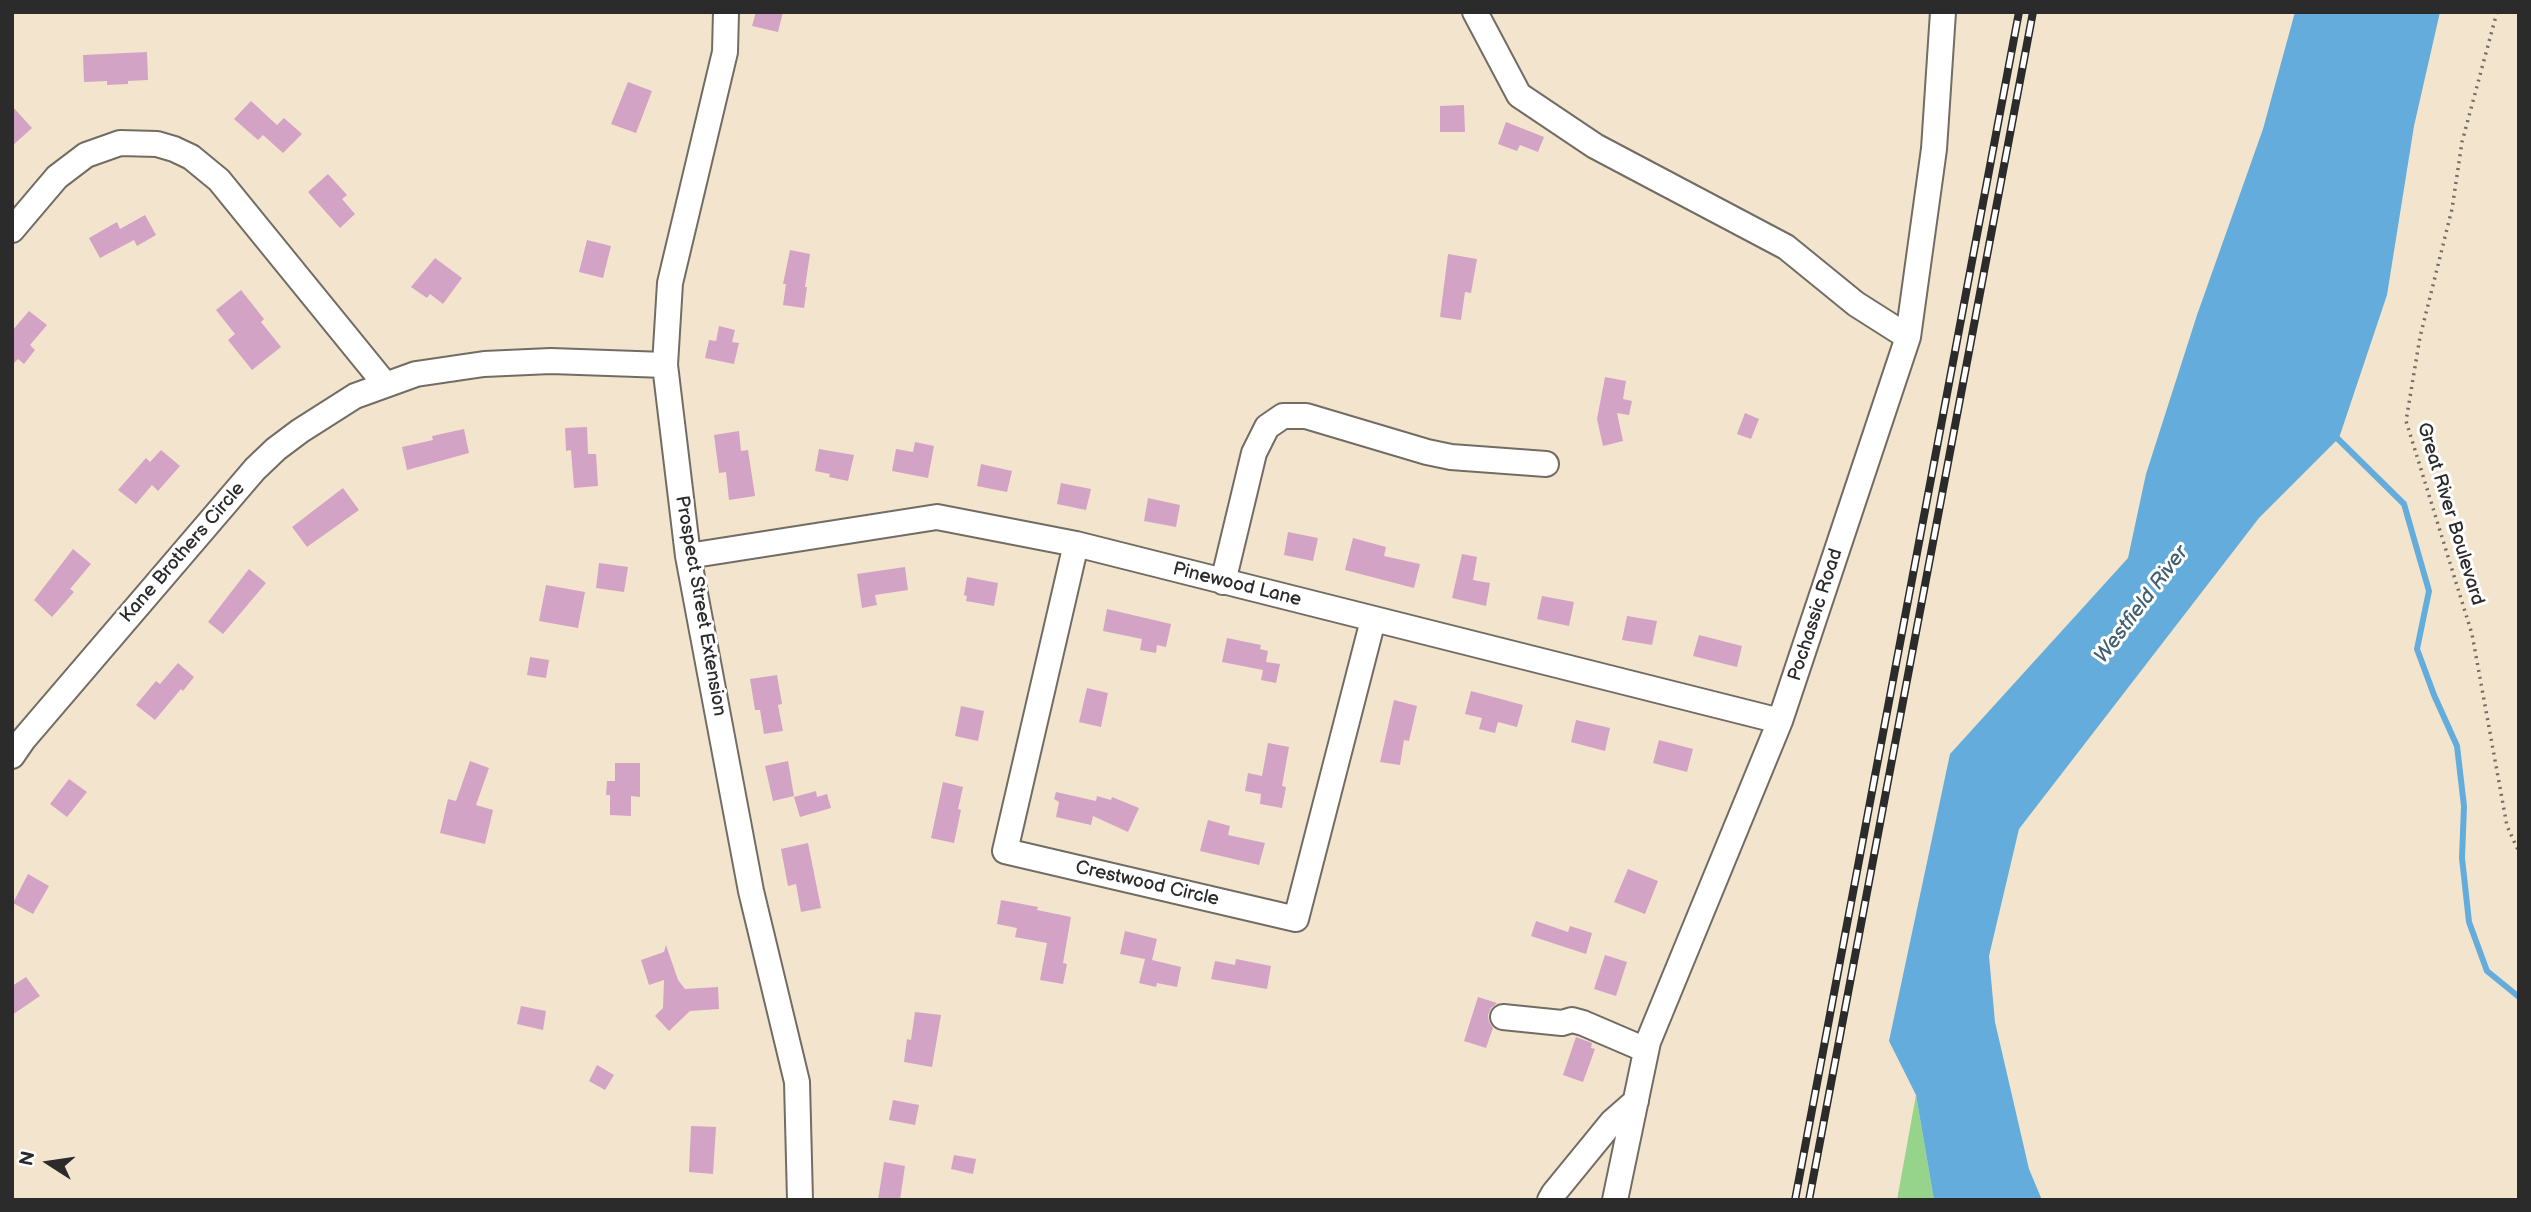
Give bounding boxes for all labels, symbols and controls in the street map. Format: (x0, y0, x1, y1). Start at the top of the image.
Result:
street label: Great River Boulevard (2411, 420, 2489, 608)
street label: Kane Brothers Circle (116, 478, 250, 628)
street label: Prospect Street Extension (669, 494, 731, 718)
water label: Westfield River (2090, 541, 2194, 669)
street label: Pochassic Road (1784, 546, 1848, 684)
street label: Pinewood Lane (1170, 558, 1304, 612)
street label: Crestwood Circle (1073, 856, 1221, 912)
north arrow (14, 1128, 84, 1198)
text: N (15, 1149, 41, 1168)

